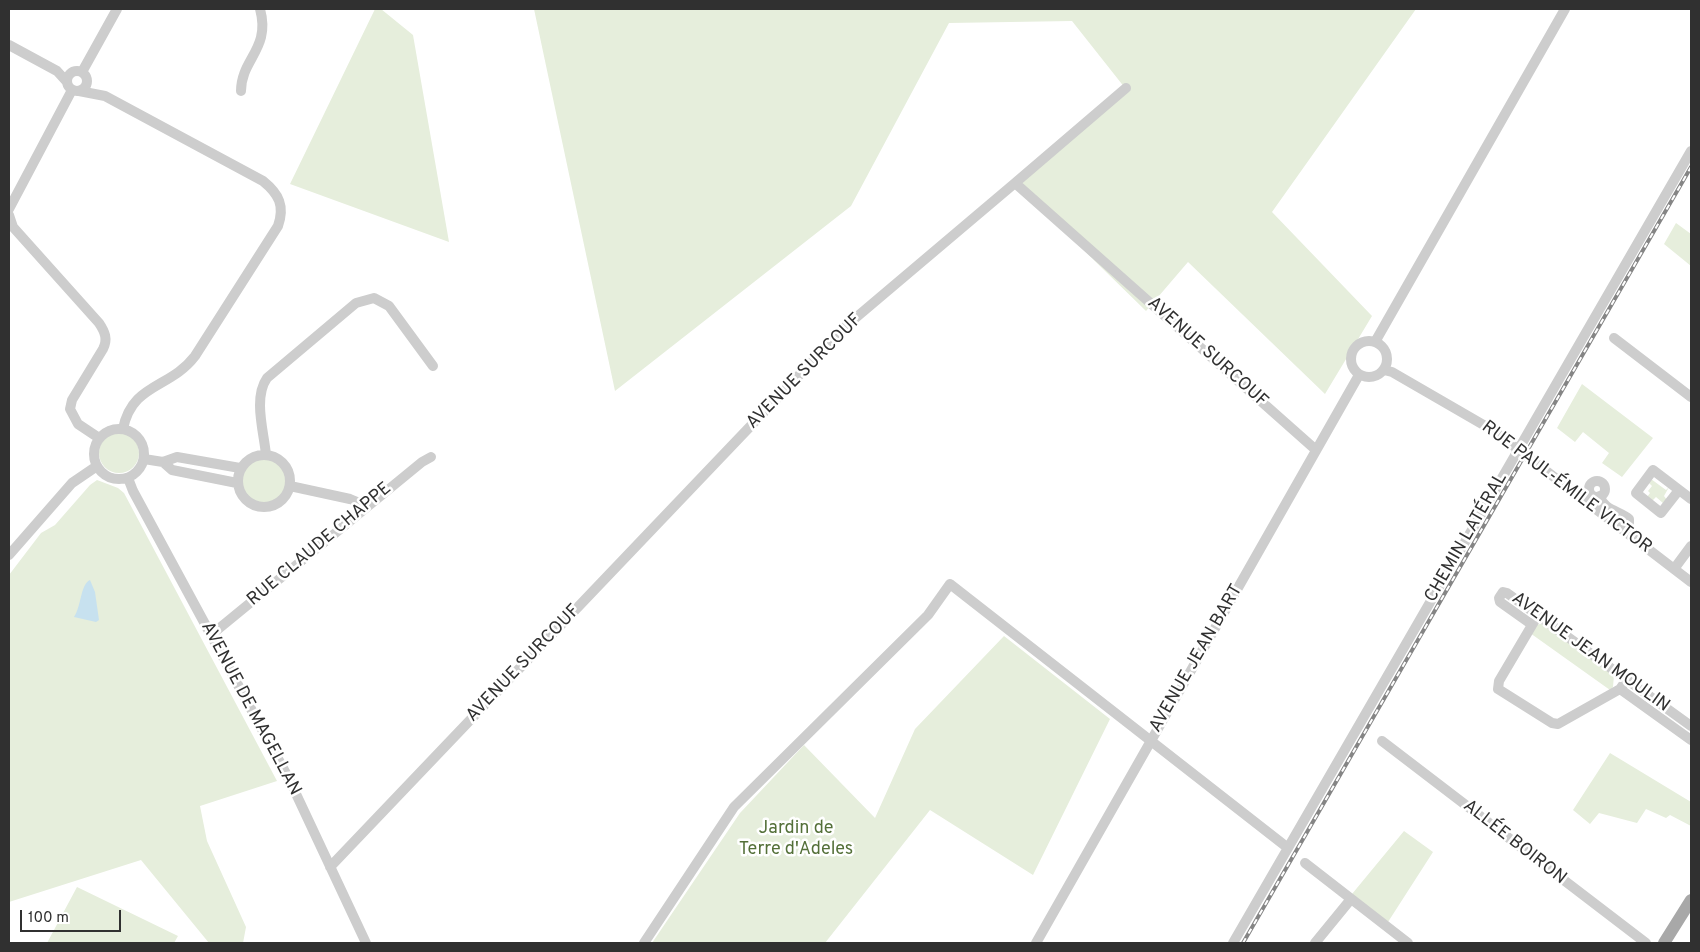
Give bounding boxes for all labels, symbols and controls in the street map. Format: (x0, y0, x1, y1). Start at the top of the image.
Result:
street label: AVENUE SURCOUF (1142, 293, 1272, 413)
street label: AVENUE SURCOUF (743, 310, 867, 434)
street label: RUE PAUL-ÉMILE VICTOR (1477, 417, 1655, 559)
street label: CHEMIN LATÉRAL (1421, 469, 1513, 607)
street label: RUE CLAUDE CHAPPE (244, 478, 396, 612)
street label: AVENUE JEAN BART (1146, 581, 1248, 737)
street label: AVENUE JEAN MOULIN (1507, 588, 1673, 718)
street label: AVENUE SURCOUF (462, 601, 586, 727)
street label: AVENUE DE MAGELLAN (195, 618, 305, 800)
street label: ALLÉE BOIRON (1458, 796, 1570, 890)
park label: Jardin de Terre d'Adeles (739, 818, 853, 861)
scale bar (22, 900, 124, 932)
text: 100 m (28, 909, 69, 928)

